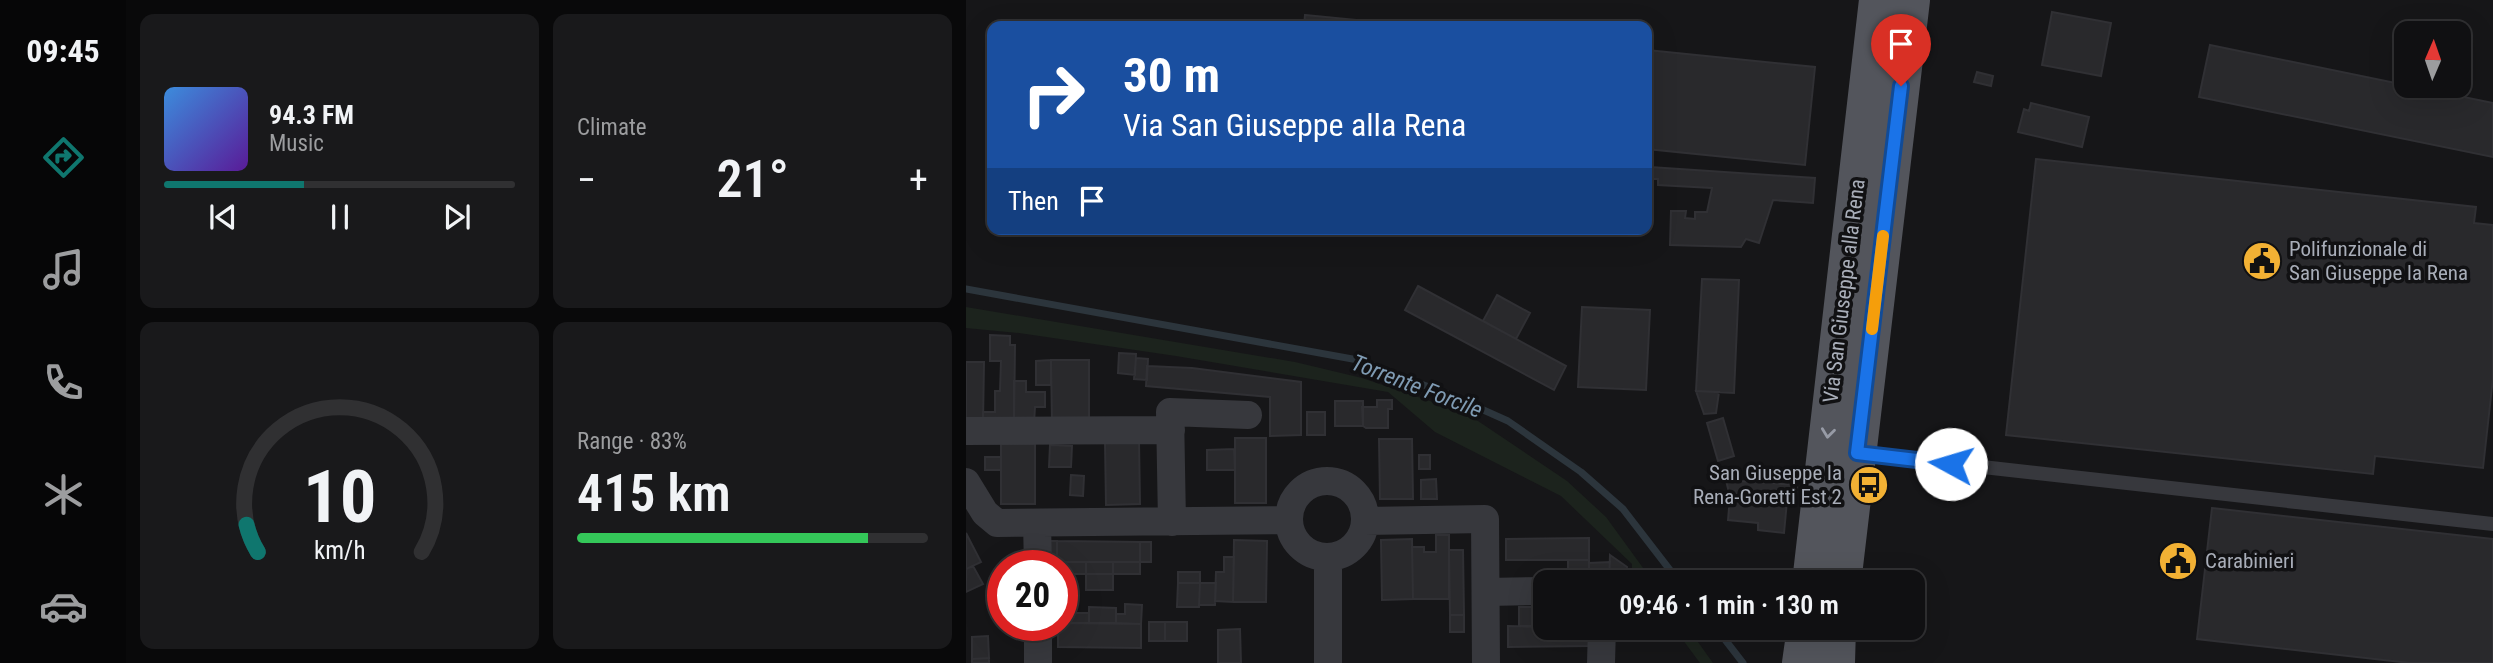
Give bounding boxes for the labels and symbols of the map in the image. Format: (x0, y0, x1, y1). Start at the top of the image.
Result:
pin (1871, 14, 1931, 86)
north arrow (2394, 21, 2471, 98)
street label: Via San Giuseppe alla Rena (1818, 178, 1870, 404)
place label: Polifunzionale di San Giuseppe la Rena (2289, 237, 2468, 285)
public building icon: Polifunzionale di San Giuseppe la Rena (2241, 240, 2283, 282)
water label: Torrente Forcile (1348, 349, 1486, 424)
one-way arrow (1820, 427, 1835, 439)
position arrow (1914, 427, 1988, 501)
place label: San Giuseppe la Rena-Goretti Est 2 (1693, 461, 1842, 509)
bus stop icon: San Giuseppe la Rena-Goretti Est 2 (1848, 464, 1890, 506)
public building icon: Carabinieri (2157, 540, 2199, 582)
place label: Carabinieri (2205, 549, 2294, 573)
speed limit sign: 20 (987, 550, 1078, 641)

